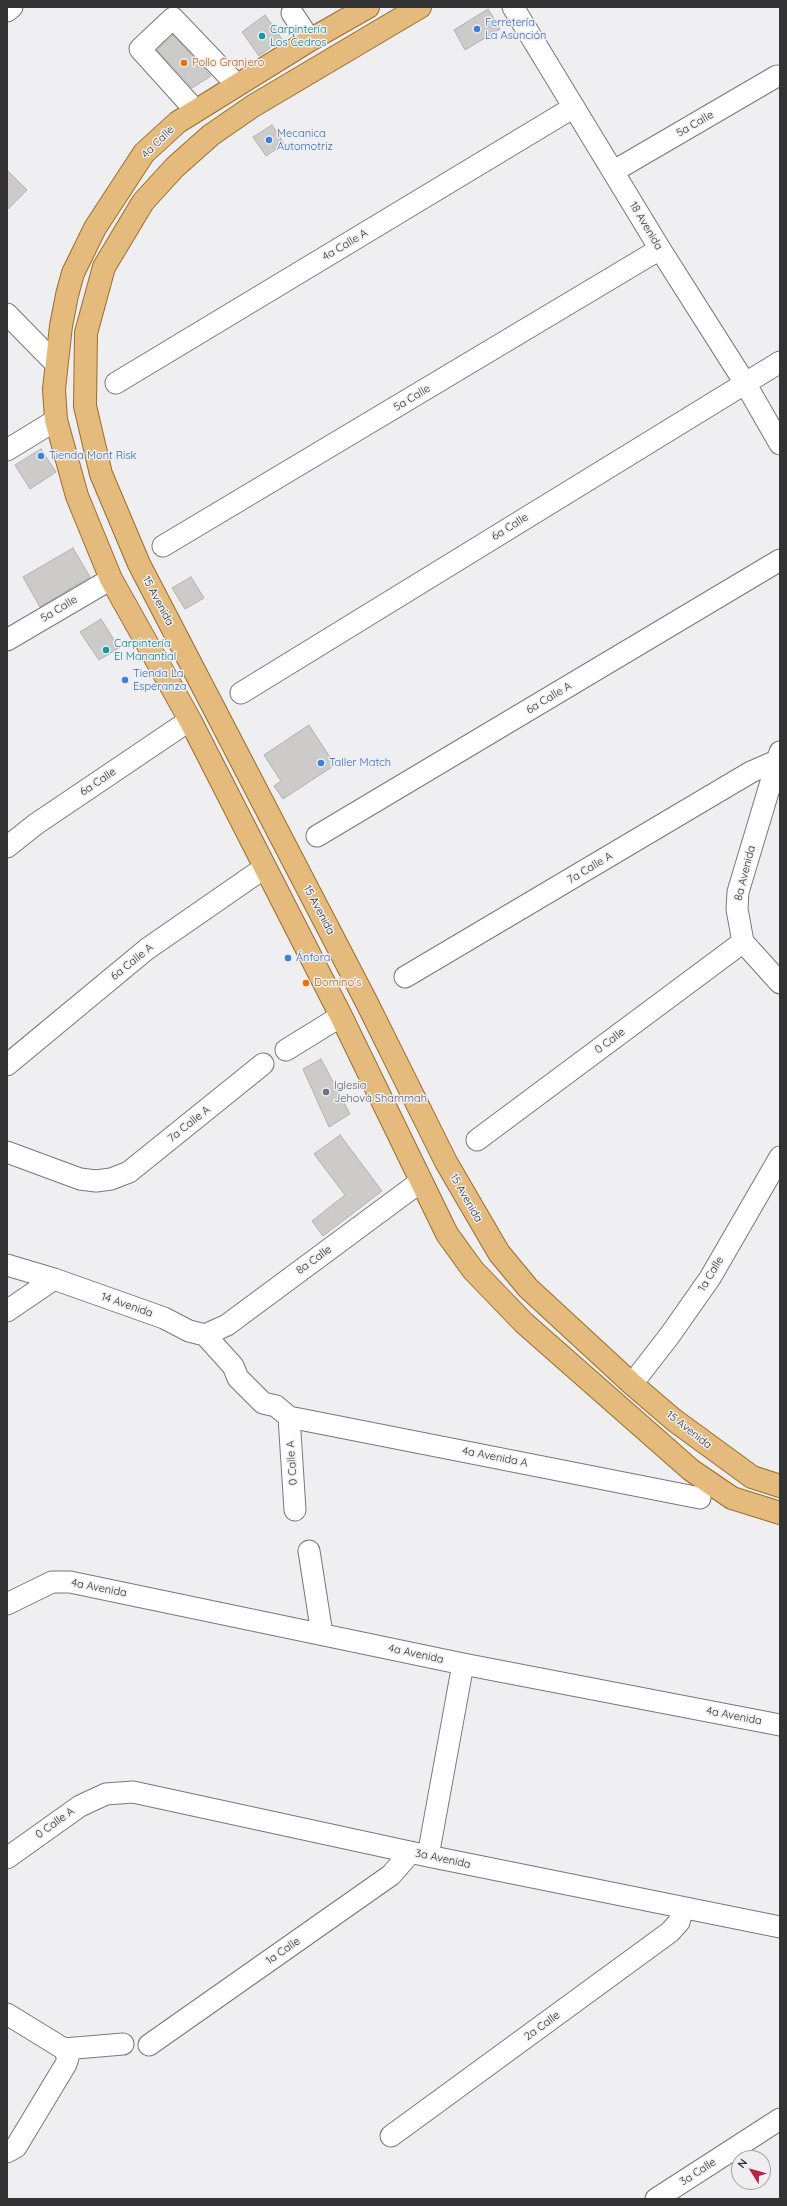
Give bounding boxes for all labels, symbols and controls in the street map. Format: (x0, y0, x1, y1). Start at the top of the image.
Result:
place label: Ferretería La Asunción (485, 16, 546, 42)
place label: Carpintería Los Cedros (270, 23, 327, 49)
marker: Ferretería La Asunción (472, 24, 482, 34)
marker: Carpintería Los Cedros (257, 31, 267, 41)
place label: Pollo Granjero (192, 56, 264, 70)
marker: Pollo Granjero (179, 58, 189, 68)
street label: 5a Calle (674, 108, 716, 140)
street label: 4a Calle (139, 123, 177, 161)
place label: Mecanica Automotriz (277, 127, 333, 153)
marker: Mecanica Automotriz (264, 135, 274, 145)
street label: 18 Avenida (626, 200, 666, 252)
street label: 4a Calle A (320, 226, 370, 264)
street label: 5a Calle (391, 382, 433, 414)
place label: Tienda Mont Risk (49, 449, 137, 463)
marker: Tienda Mont Risk (36, 451, 46, 461)
street label: 6a Calle (489, 511, 531, 543)
street label: 15 Avenida (140, 574, 176, 628)
street label: 5a Calle (38, 593, 80, 625)
place label: Carpintería El Manantial (114, 637, 176, 663)
marker: Carpintería El Manantial (101, 645, 111, 655)
place label: Tienda La Esperanza (133, 667, 186, 693)
marker: Tienda La Esperanza (120, 675, 130, 685)
street label: 6a Calle A (524, 679, 574, 717)
place label: Taller Match (329, 756, 391, 770)
marker: Taller Match (316, 758, 326, 768)
street label: 6a Calle (77, 765, 119, 799)
street label: 8a Avenida (732, 844, 758, 902)
street label: 7a Calle A (565, 849, 615, 887)
street label: 15 Avenida (301, 883, 337, 937)
street label: 6a Calle A (108, 941, 156, 983)
place label: Ánfora (296, 951, 330, 965)
marker: Ánfora (283, 953, 293, 963)
place label: Domino's (314, 976, 361, 990)
marker: Domino's (301, 978, 311, 988)
street label: 0 Calle (592, 1025, 628, 1057)
place label: Iglesia Jehová Shammah (334, 1079, 427, 1105)
marker: Iglesia Jehová Shammah (321, 1087, 331, 1097)
street label: 7a Calle A (165, 1103, 213, 1145)
street label: 15 Avenida (447, 1171, 485, 1225)
street label: 8a Calle (294, 1243, 334, 1277)
street label: 1a Calle (695, 1254, 727, 1294)
street label: 14 Avenida (100, 1290, 154, 1320)
street label: 15 Avenida (664, 1408, 714, 1452)
street label: 0 Calle A (284, 1440, 300, 1486)
street label: 4a Avenida A (461, 1444, 529, 1470)
street label: 4a Avenida (70, 1576, 128, 1600)
street label: 4a Avenida (387, 1642, 445, 1666)
street label: 4a Avenida (705, 1704, 763, 1728)
street label: 0 Calle A (33, 1805, 77, 1841)
street label: 3a Avenida (414, 1847, 472, 1871)
street label: 1a Calle (263, 1934, 303, 1968)
street label: 2a Calle (522, 2009, 562, 2043)
north arrow (731, 2150, 771, 2190)
street label: 3a Calle (677, 2155, 719, 2189)
text: N (734, 2156, 750, 2171)

